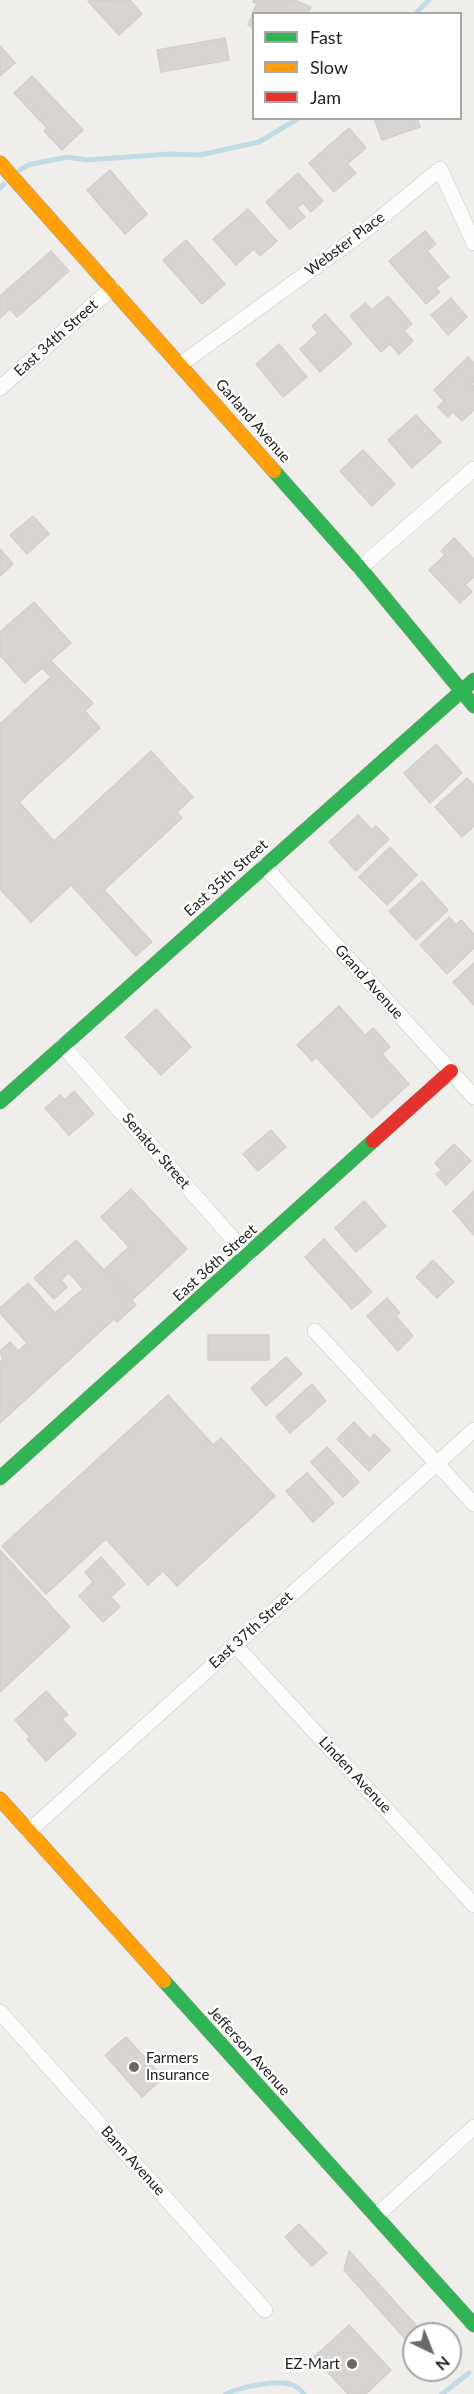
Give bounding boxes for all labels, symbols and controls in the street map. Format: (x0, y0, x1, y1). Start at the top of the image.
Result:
legend (252, 12, 462, 120)
text: Fast (310, 26, 342, 48)
text: Slow (310, 56, 348, 78)
text: Jam (310, 86, 341, 108)
street label: Webster Place (302, 208, 388, 280)
street label: East 34th Street (11, 296, 101, 380)
street label: Garland Avenue (212, 375, 294, 467)
street label: East 35th Street (181, 836, 271, 920)
street label: Grand Avenue (331, 941, 407, 1023)
street label: Senator Street (118, 1109, 194, 1193)
street label: East 36th Street (170, 1221, 260, 1305)
street label: East 37th Street (206, 1588, 296, 1672)
street label: Linden Avenue (315, 1733, 395, 1817)
street label: Jefferson Avenue (204, 2003, 294, 2099)
place label: Farmers Insurance (146, 2049, 209, 2084)
marker: Farmers Insurance (127, 2060, 141, 2074)
street label: Bann Avenue (97, 2123, 169, 2199)
north arrow (402, 2322, 462, 2382)
text: N (432, 2353, 454, 2375)
place label: EZ-Mart (285, 2355, 340, 2373)
marker: EZ-Mart (345, 2357, 359, 2371)

